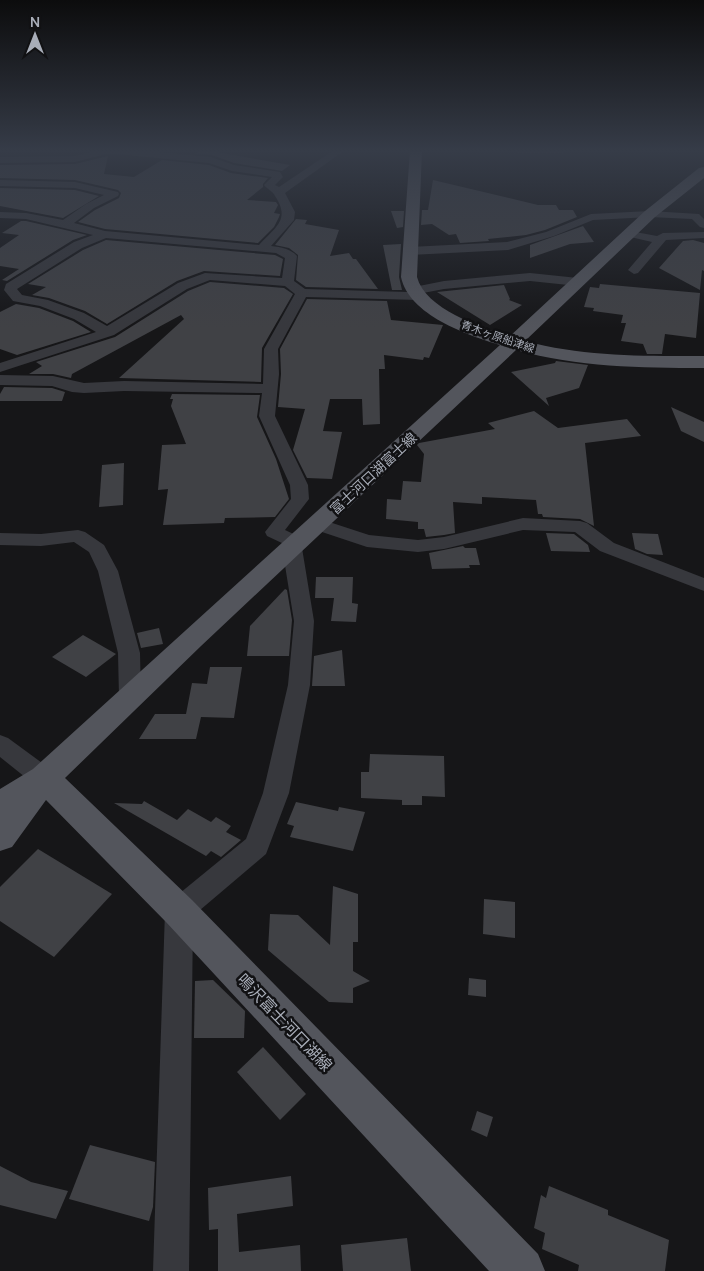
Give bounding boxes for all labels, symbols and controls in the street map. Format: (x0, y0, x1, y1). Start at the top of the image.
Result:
north arrow (10, 10, 60, 60)
text: N (30, 12, 40, 31)
street label: 青木ヶ原船津線 (459, 316, 537, 356)
street label: 富士河口湖富士線 (326, 428, 420, 518)
street label: 鳴沢富士河口湖線 (233, 968, 337, 1076)

